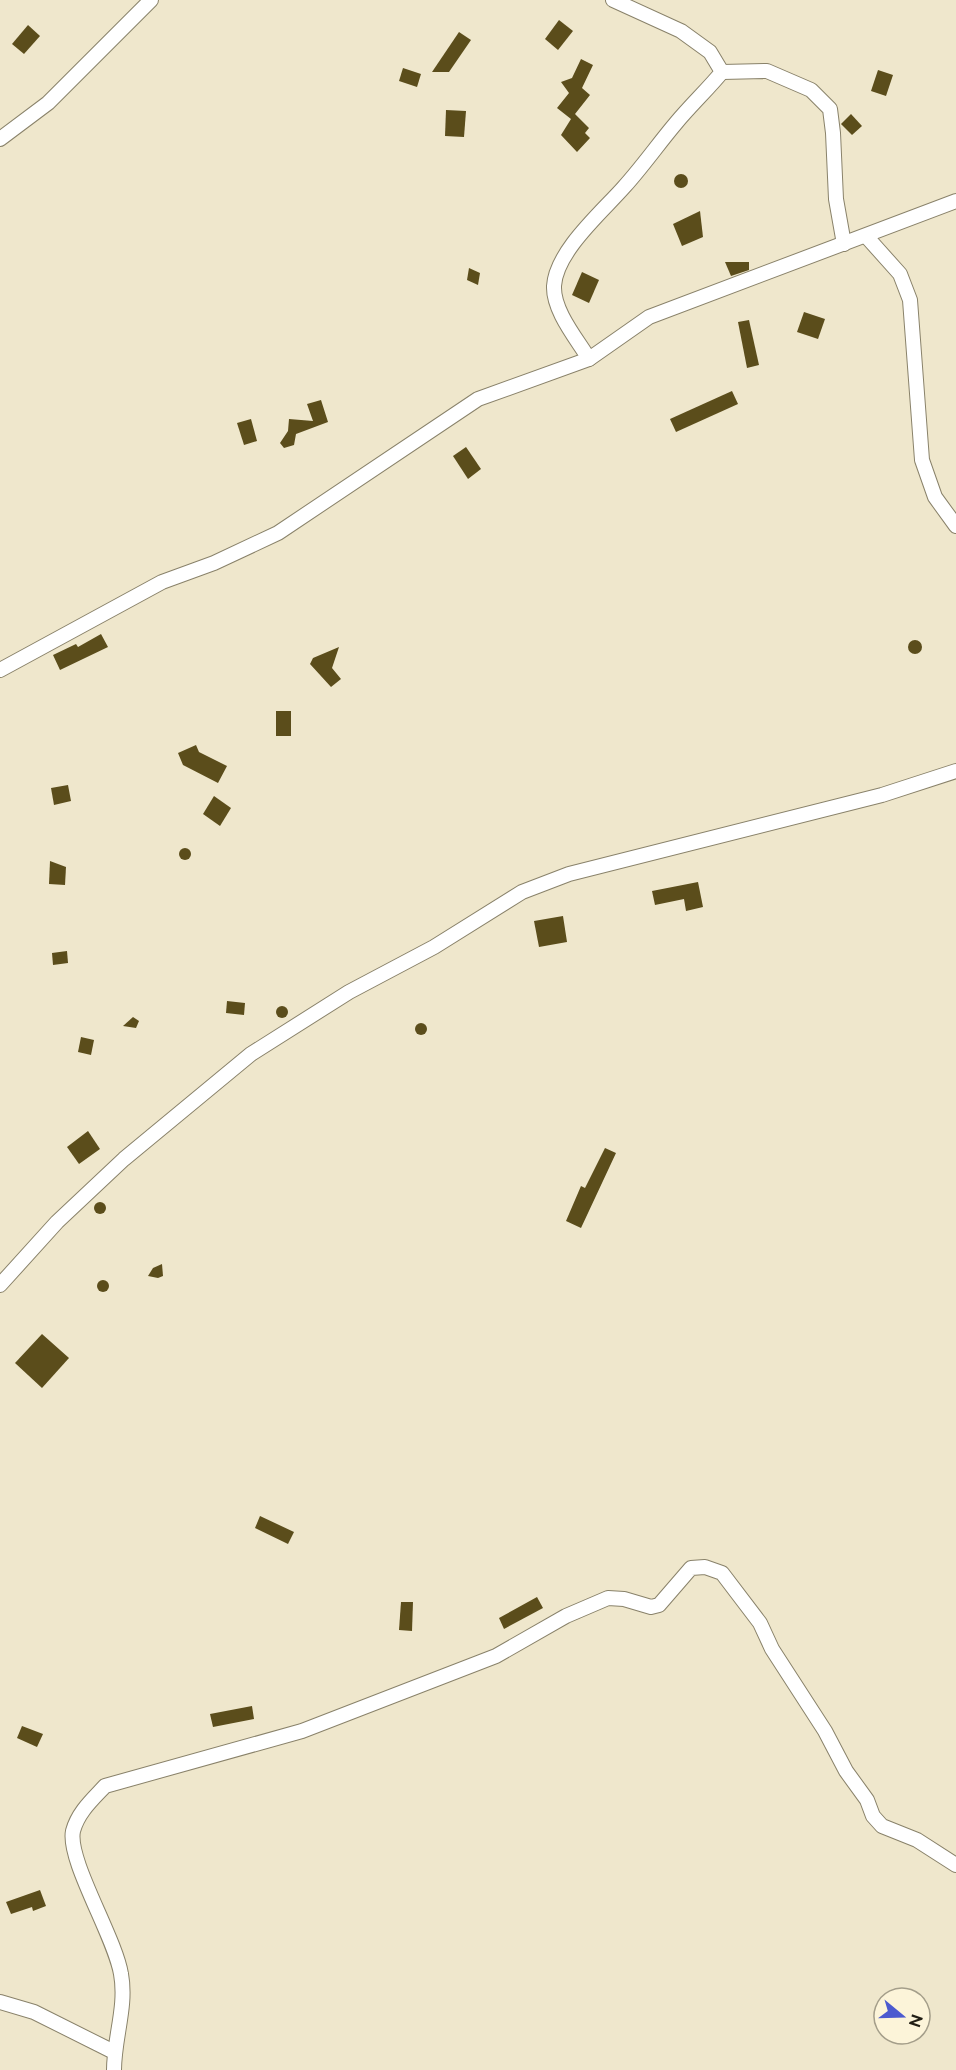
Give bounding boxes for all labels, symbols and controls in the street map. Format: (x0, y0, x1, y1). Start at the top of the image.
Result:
north arrow (872, 1986, 932, 2046)
text: N (905, 2012, 927, 2030)

